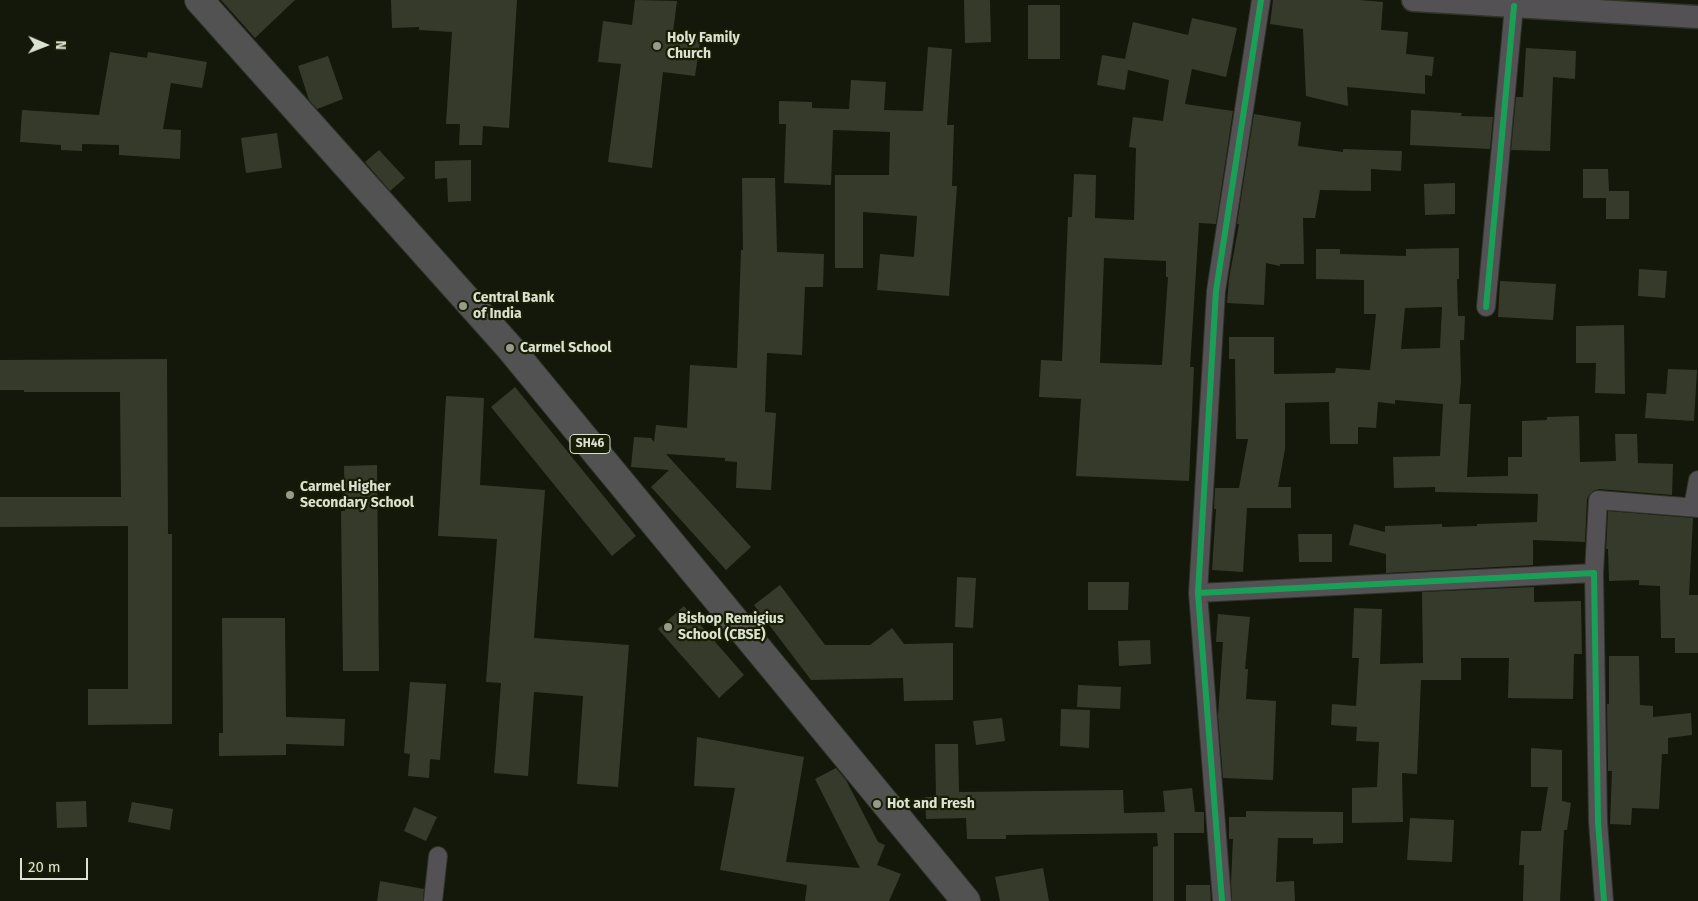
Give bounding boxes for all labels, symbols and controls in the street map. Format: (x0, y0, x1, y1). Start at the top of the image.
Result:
north arrow (20, 20, 70, 70)
place label: Holy Family Church (667, 30, 740, 62)
text: N (52, 40, 69, 50)
marker: Holy Family Church (651, 40, 663, 52)
place label: Central Bank of India (473, 290, 554, 322)
marker: Central Bank of India (457, 300, 469, 312)
place label: Carmel School (520, 340, 612, 356)
marker: Carmel School (504, 342, 516, 354)
road number: SH46 (570, 434, 610, 454)
place label: Carmel Higher Secondary School (300, 479, 414, 512)
marker: Carmel Higher Secondary School (284, 489, 296, 501)
place label: Bishop Remigius School (CBSE) (678, 611, 784, 644)
marker: Bishop Remigius School (CBSE) (662, 621, 674, 633)
place label: Hot and Fresh (887, 796, 975, 812)
marker: Hot and Fresh (871, 798, 883, 810)
scale bar (22, 848, 90, 880)
text: 20 m (28, 858, 61, 876)

